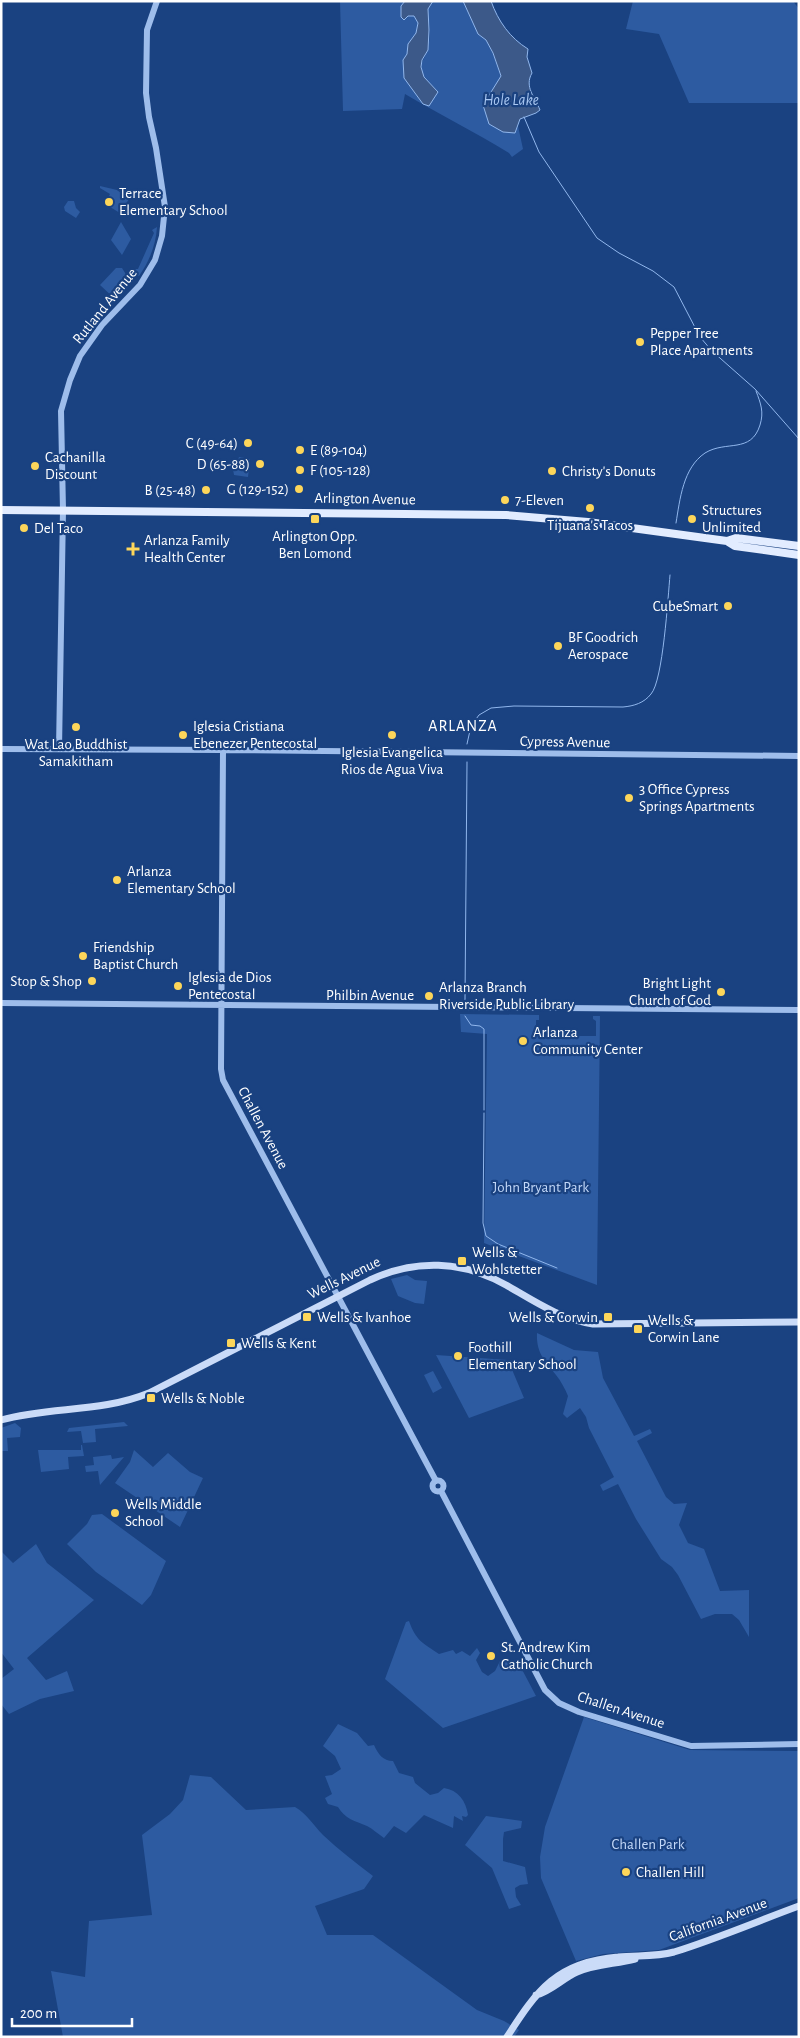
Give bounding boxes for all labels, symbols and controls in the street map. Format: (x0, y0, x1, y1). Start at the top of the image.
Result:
water label: Hole Lake (483, 92, 539, 108)
place label: Terrace Elementary School (119, 186, 228, 218)
marker: Terrace Elementary School (103, 196, 115, 208)
street label: Rutland Avenue (70, 265, 140, 347)
place label: Pepper Tree Place Apartments (650, 326, 753, 358)
marker: Pepper Tree Place Apartments (634, 336, 646, 348)
place label: C (49-64) (186, 436, 238, 451)
marker: C (49-64) (242, 437, 254, 449)
place label: E (89-104) (310, 443, 368, 458)
marker: E (89-104) (294, 444, 306, 456)
place label: Cachanilla Discount (45, 450, 106, 482)
place label: D (65-88) (197, 457, 250, 472)
marker: D (65-88) (254, 458, 266, 470)
marker: Cachanilla Discount (29, 460, 41, 472)
place label: F (105-128) (310, 463, 371, 478)
marker: F (105-128) (294, 464, 306, 476)
place label: Christy's Donuts (562, 464, 656, 479)
marker: Christy's Donuts (546, 465, 558, 477)
place label: G (129-152) (227, 482, 289, 497)
place label: B (25-48) (145, 483, 196, 498)
marker: G (129-152) (293, 483, 305, 495)
marker: B (25-48) (200, 484, 212, 496)
street label: Arlington Avenue (314, 491, 416, 507)
place label: 7-Eleven (515, 493, 564, 508)
marker: 7-Eleven (499, 494, 511, 506)
marker: Tijuana's Tacos (584, 502, 596, 514)
place label: Structures Unlimited (702, 503, 762, 535)
marker: Arlington Opp. Ben Lomond (309, 513, 321, 525)
marker: Structures Unlimited (686, 513, 698, 525)
place label: Tijuana's Tacos (547, 518, 633, 533)
place label: Del Taco (34, 521, 83, 536)
marker: Del Taco (18, 522, 30, 534)
place label: Arlington Opp. Ben Lomond (272, 529, 358, 561)
place label: Arlanza Family Health Center (144, 533, 230, 565)
marker: Arlanza Family Health Center (126, 542, 140, 556)
place label: CubeSmart (653, 599, 718, 614)
marker: CubeSmart (722, 600, 734, 612)
place label: BF Goodrich Aerospace (568, 630, 638, 662)
marker: BF Goodrich Aerospace (552, 640, 564, 652)
district label: ARLANZA (428, 718, 498, 734)
place label: Iglesia Cristiana Ebenezer Pentecostal (193, 719, 317, 751)
marker: Wat Lao Buddhist Samakitham (70, 721, 82, 733)
marker: Iglesia Cristiana Ebenezer Pentecostal (177, 729, 189, 741)
marker: Iglesia Evangelica Rios de Agua Viva (386, 729, 398, 741)
street label: Cypress Avenue (520, 734, 610, 750)
place label: Wat Lao Buddhist Samakitham (25, 737, 128, 769)
place label: Iglesia Evangelica Rios de Agua Viva (341, 745, 443, 777)
place label: 3 Office Cypress Springs Apartments (639, 782, 755, 814)
marker: 3 Office Cypress Springs Apartments (623, 792, 635, 804)
place label: Arlanza Elementary School (127, 864, 236, 896)
marker: Arlanza Elementary School (111, 874, 123, 886)
place label: Friendship Baptist Church (93, 940, 178, 972)
marker: Friendship Baptist Church (77, 950, 89, 962)
place label: Iglesia de Dios Pentecostal (188, 970, 272, 1002)
place label: Stop & Shop (10, 974, 82, 989)
marker: Stop & Shop (86, 975, 98, 987)
place label: Bright Light Church of God (629, 976, 711, 1008)
marker: Iglesia de Dios Pentecostal (172, 980, 184, 992)
place label: Arlanza Branch Riverside Public Library (439, 980, 575, 1012)
marker: Bright Light Church of God (715, 986, 727, 998)
street label: Philbin Avenue (326, 988, 414, 1003)
marker: Arlanza Branch Riverside Public Library (423, 990, 435, 1002)
place label: Arlanza Community Center (533, 1025, 643, 1057)
marker: Arlanza Community Center (517, 1035, 529, 1047)
street label: Challen Avenue (235, 1084, 291, 1172)
park label: John Bryant Park (493, 1180, 589, 1195)
place label: Wells & Wohlstetter (472, 1245, 542, 1277)
street label: Wells Avenue (305, 1254, 383, 1302)
marker: Wells & Wohlstetter (456, 1255, 468, 1267)
place label: Wells & Ivanhoe (317, 1310, 411, 1325)
place label: Wells & Corwin (509, 1310, 598, 1325)
marker: Wells & Ivanhoe (301, 1311, 313, 1323)
marker: Wells & Corwin (602, 1311, 614, 1323)
place label: Wells & Corwin Lane (648, 1313, 719, 1345)
marker: Wells & Corwin Lane (632, 1323, 644, 1335)
place label: Wells & Kent (241, 1336, 316, 1351)
marker: Wells & Kent (225, 1337, 237, 1349)
place label: Foothill Elementary School (468, 1340, 577, 1372)
marker: Foothill Elementary School (452, 1350, 464, 1362)
place label: Wells & Noble (161, 1391, 245, 1406)
marker: Wells & Noble (145, 1392, 157, 1404)
place label: Wells Middle School (125, 1497, 202, 1529)
marker: Wells Middle School (109, 1507, 121, 1519)
place label: St. Andrew Kim Catholic Church (501, 1640, 593, 1672)
marker: St. Andrew Kim Catholic Church (485, 1650, 497, 1662)
street label: Challen Avenue (576, 1689, 667, 1731)
park label: Challen Park (612, 1837, 685, 1852)
place label: Challen Hill (636, 1865, 704, 1880)
marker: Challen Hill (620, 1866, 632, 1878)
street label: California Avenue (667, 1895, 769, 1945)
scale bar (12, 1996, 132, 2028)
text: 200 m (20, 2006, 57, 2021)

